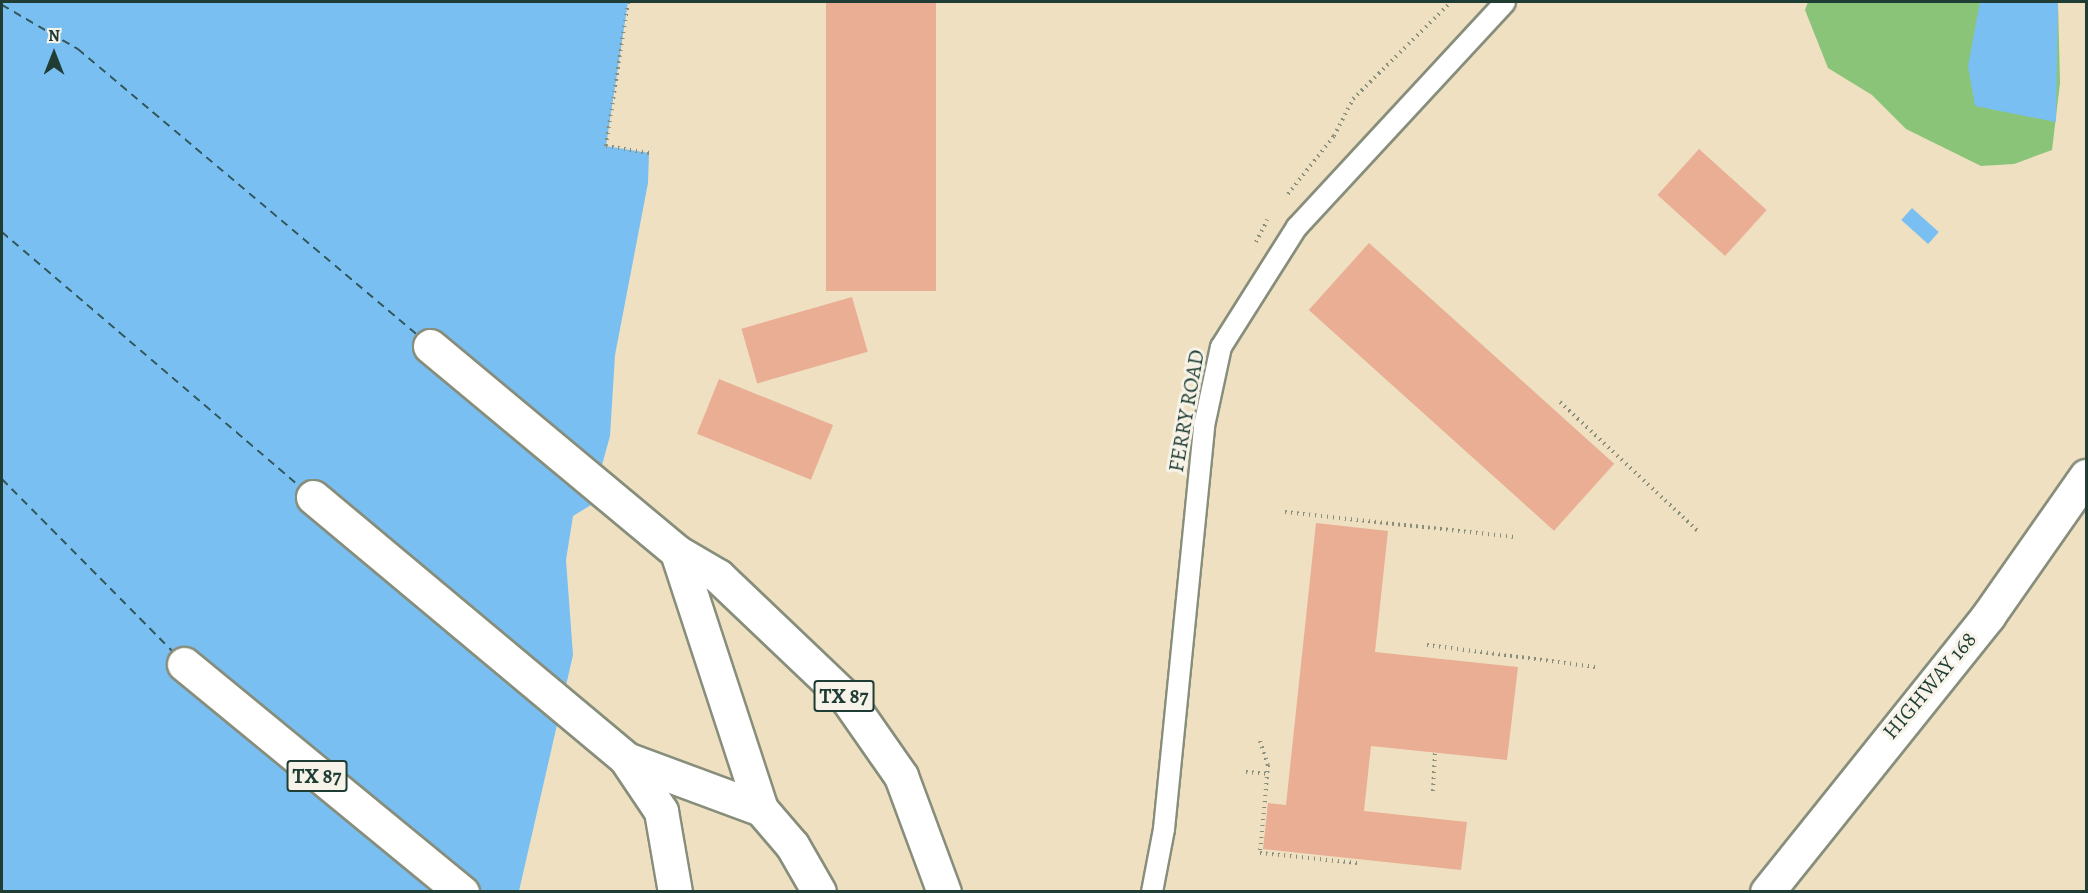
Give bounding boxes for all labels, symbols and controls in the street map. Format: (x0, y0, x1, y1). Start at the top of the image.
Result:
north arrow (24, 24, 84, 84)
text: N (48, 25, 60, 47)
street label: FERRY ROAD (1163, 348, 1211, 474)
street label: HIGHWAY 168 (1877, 627, 1983, 745)
road number: TX 87 (812, 678, 876, 714)
road number: TX 87 (286, 758, 348, 794)

